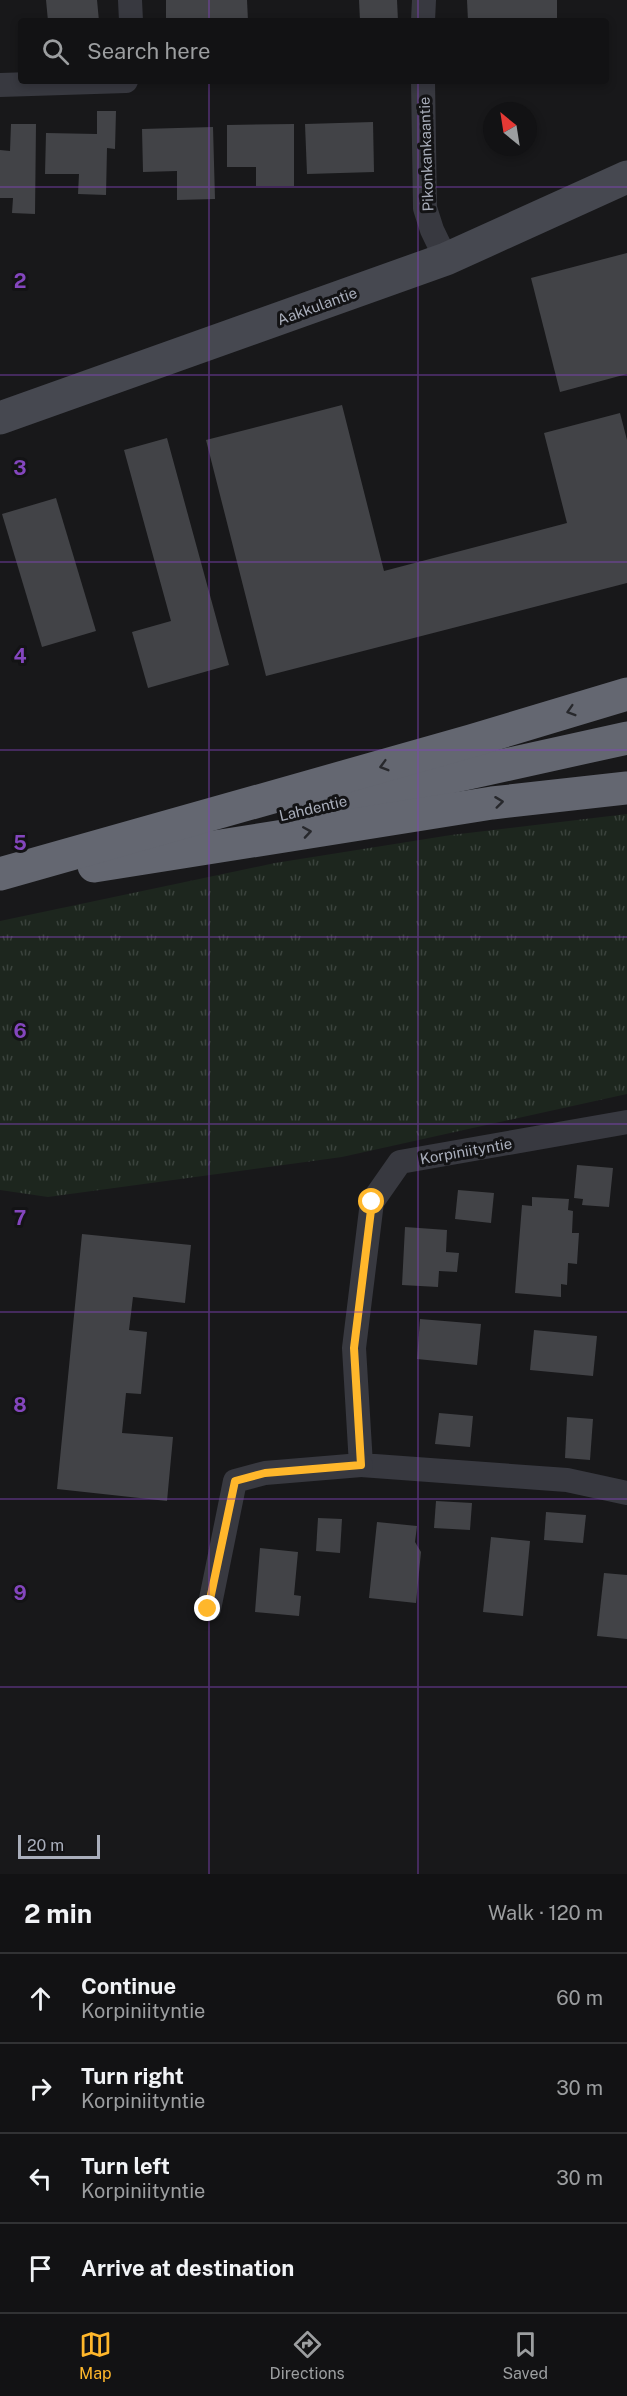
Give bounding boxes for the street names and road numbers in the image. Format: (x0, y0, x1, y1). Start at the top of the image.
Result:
street label: Pikonkankaantie (416, 96, 436, 212)
street label: Aakkulantie (275, 284, 359, 328)
street label: Lahdentie (277, 792, 349, 824)
street label: Korpiniityntie (419, 1135, 513, 1167)

